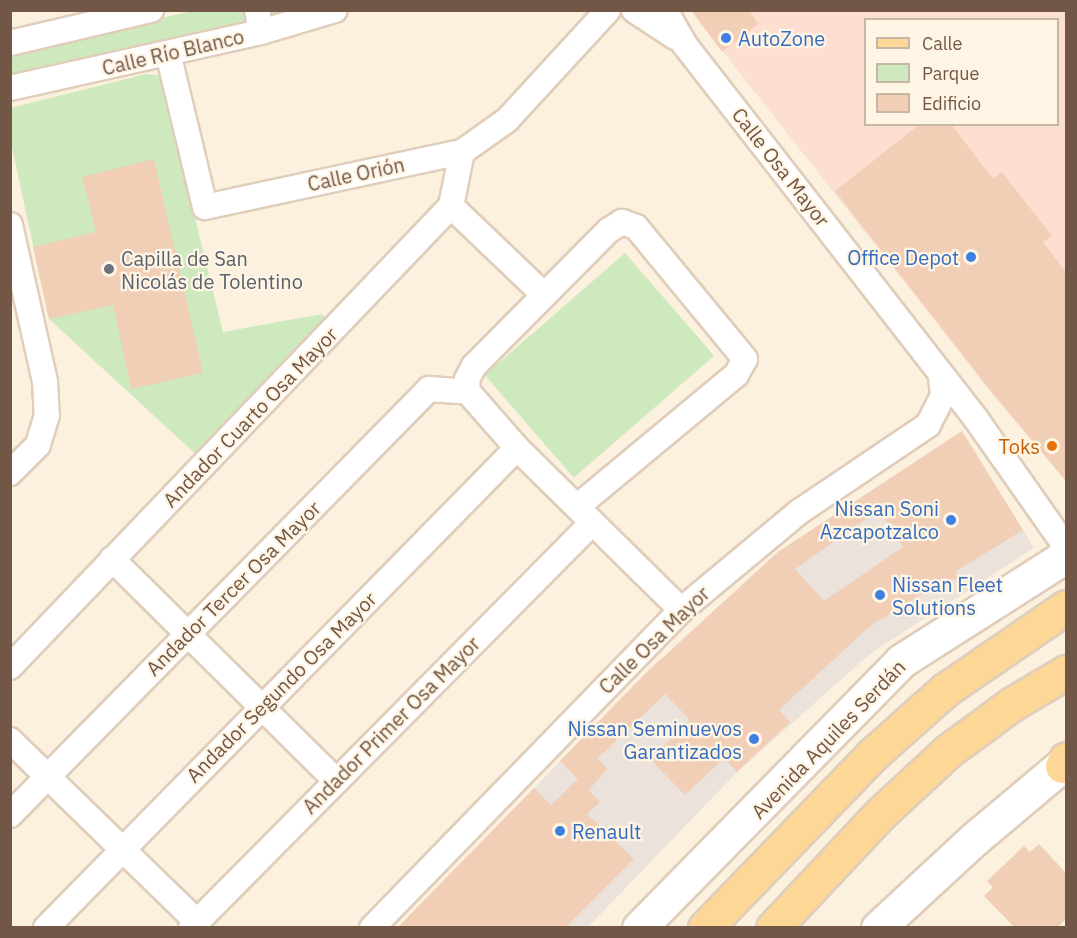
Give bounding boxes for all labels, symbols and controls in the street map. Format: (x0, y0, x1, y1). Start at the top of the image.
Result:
legend (864, 18, 1059, 126)
street label: Calle Río Blanco (100, 24, 246, 80)
place label: AutoZone (738, 26, 825, 50)
marker: AutoZone (719, 31, 733, 45)
text: Calle (922, 32, 962, 55)
text: Parque (922, 62, 979, 85)
text: Edificio (922, 92, 981, 115)
street label: Calle Osa Mayor (727, 103, 835, 231)
street label: Calle Orión (305, 152, 407, 196)
place label: Office Depot (847, 245, 959, 269)
place label: Capilla de San Nicolás de Tolentino (121, 246, 303, 293)
marker: Office Depot (964, 250, 978, 264)
marker: Capilla de San Nicolás de Tolentino (102, 262, 116, 276)
street label: Andador Cuarto Osa Mayor (158, 322, 342, 512)
place label: Toks (999, 434, 1040, 458)
marker: Toks (1045, 439, 1059, 453)
street label: Andador Tercer Osa Mayor (141, 496, 325, 680)
place label: Nissan Soni Azcapotzalco (820, 496, 939, 543)
marker: Nissan Soni Azcapotzalco (944, 513, 958, 527)
place label: Nissan Fleet Solutions (892, 572, 1003, 619)
street label: Calle Osa Mayor (594, 581, 714, 699)
street label: Andador Segundo Osa Mayor (181, 587, 381, 787)
marker: Nissan Fleet Solutions (873, 588, 887, 602)
street label: Andador Primer Osa Mayor (297, 631, 485, 819)
street label: Avenida Aquiles Serdán (746, 655, 910, 823)
place label: Nissan Seminuevos Garantizados (568, 716, 742, 763)
marker: Nissan Seminuevos Garantizados (747, 732, 761, 746)
place label: Renault (572, 819, 641, 843)
marker: Renault (553, 824, 567, 838)

